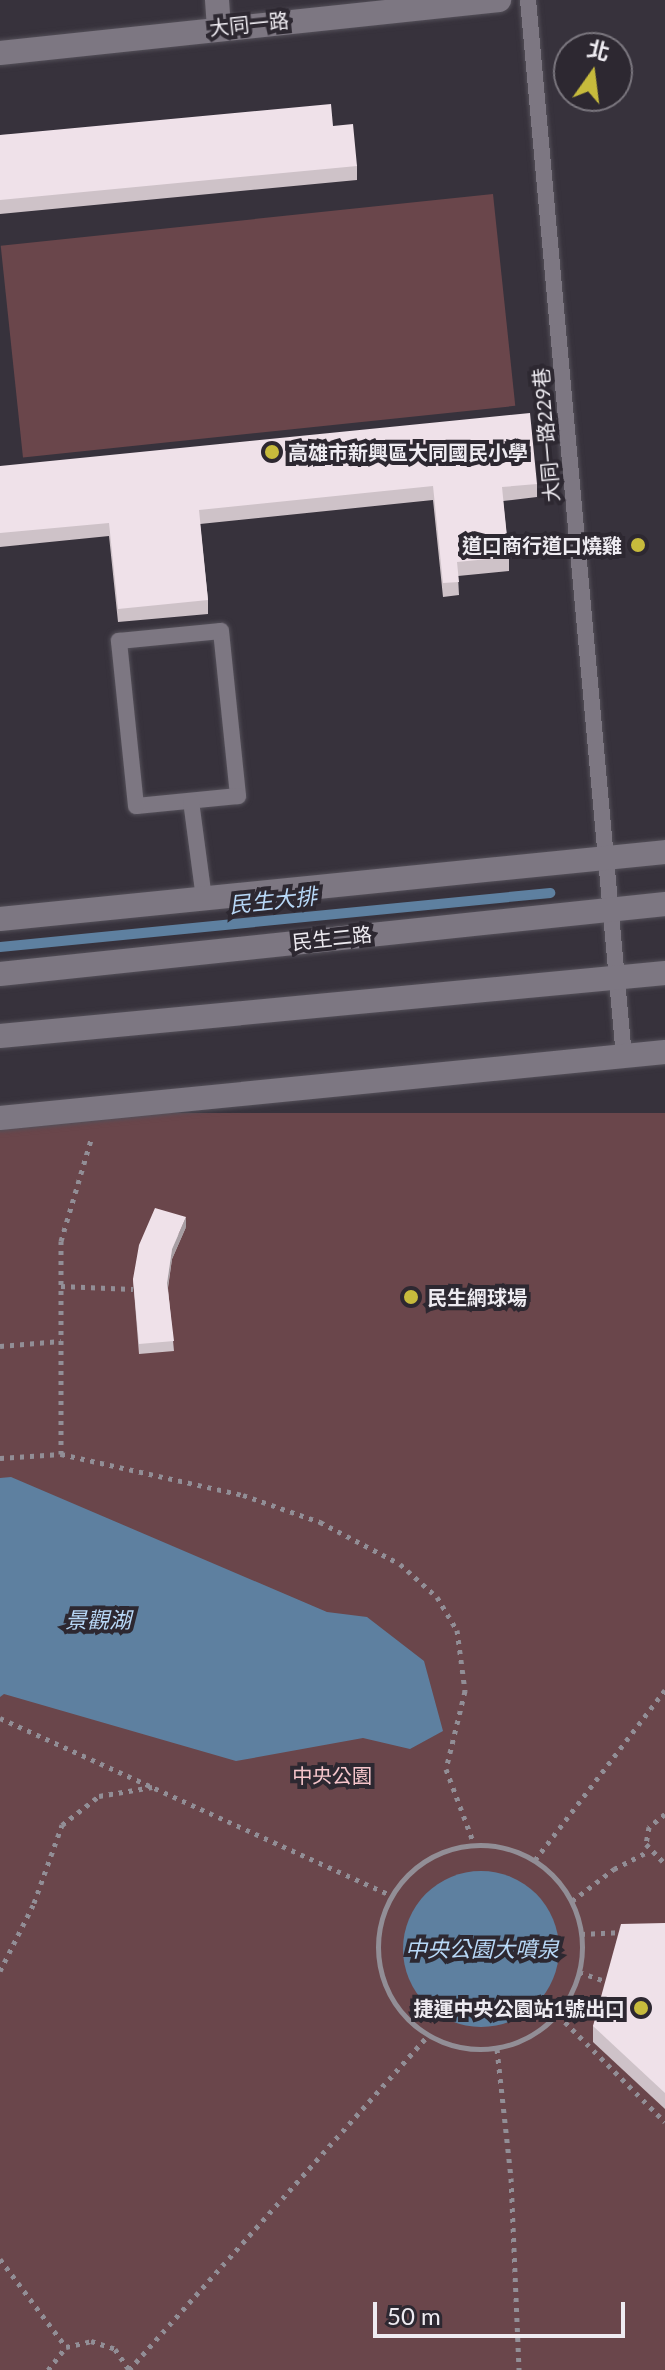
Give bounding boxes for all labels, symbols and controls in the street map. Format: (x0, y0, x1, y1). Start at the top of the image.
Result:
street label: 大同一路 (208, 8, 290, 40)
north arrow (553, 32, 633, 112)
text: 北 (584, 34, 612, 66)
street label: 大同一路229巷 (528, 367, 564, 503)
place label: 高雄市新興區大同國民小學 (288, 440, 528, 464)
marker: 高雄市新興區大同國民小學 (263, 443, 281, 461)
place label: 道口商行道口燒雞 (462, 533, 622, 557)
marker: 道口商行道口燒雞 (629, 536, 647, 554)
water label: 民生大排 (228, 882, 318, 918)
street label: 民生二路 (291, 922, 373, 954)
place label: 民生網球場 (427, 1285, 527, 1309)
marker: 民生網球場 (402, 1288, 420, 1306)
water label: 景觀湖 (65, 1607, 131, 1633)
park label: 中央公園 (292, 1763, 372, 1787)
water label: 中央公園大噴泉 (405, 1936, 559, 1962)
place label: 捷運中央公園站1號出口 (413, 1996, 625, 2020)
marker: 捷運中央公園站1號出口 (632, 1999, 650, 2017)
scale bar (377, 2286, 629, 2336)
text: 50 m (387, 2301, 441, 2330)

